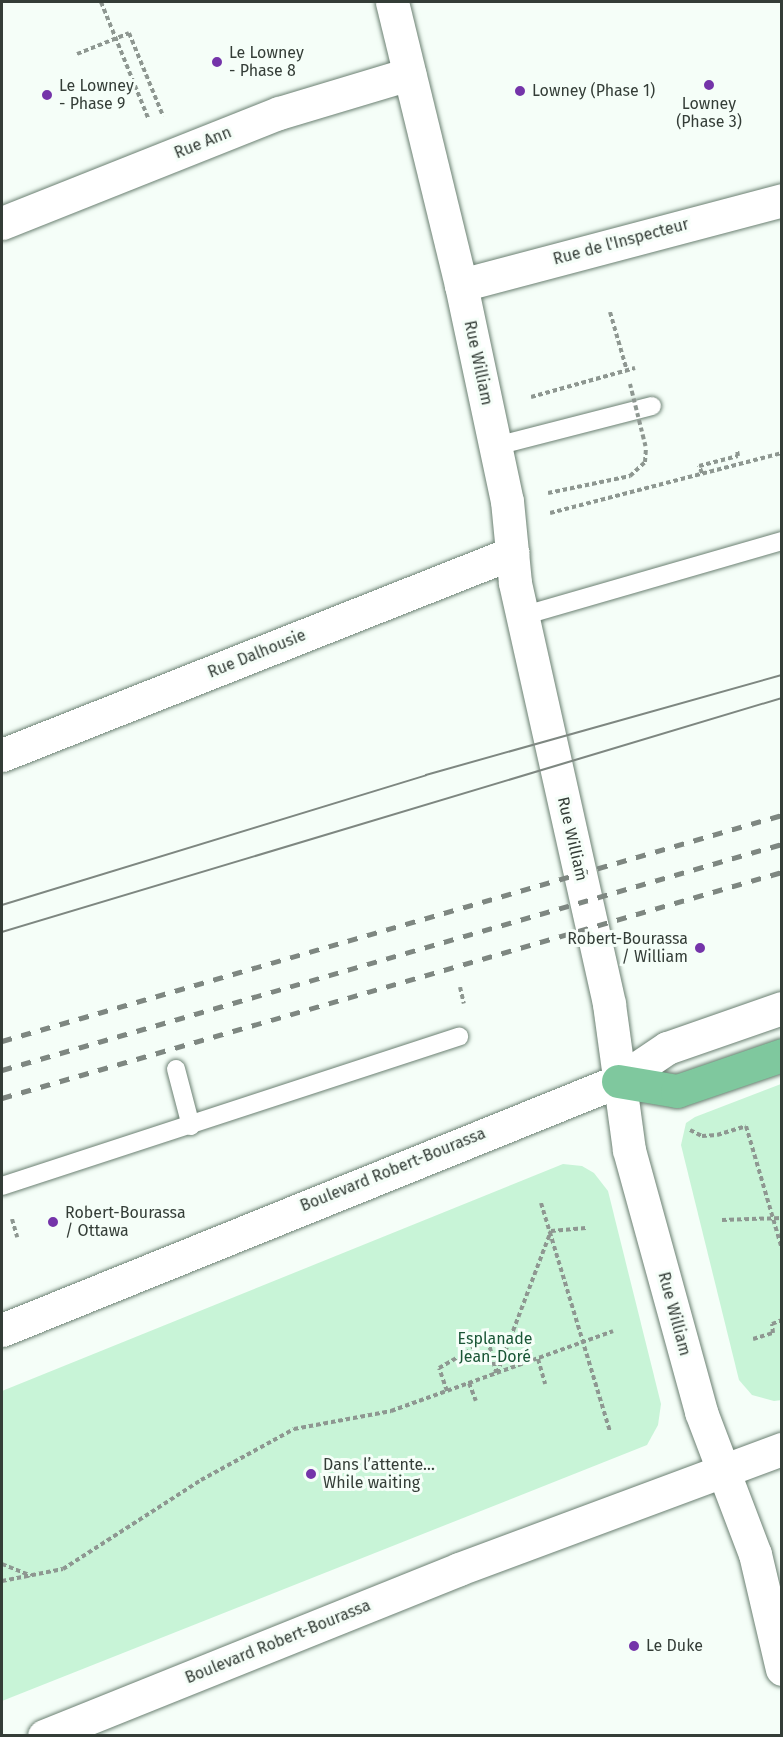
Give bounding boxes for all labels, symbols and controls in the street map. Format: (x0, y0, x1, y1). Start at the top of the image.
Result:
place label: Le Lowney - Phase 8 (229, 43, 304, 81)
marker: Le Lowney - Phase 8 (210, 55, 224, 69)
place label: Le Lowney - Phase 9 (59, 76, 134, 114)
marker: Lowney (Phase 3) (702, 78, 716, 92)
place label: Lowney (Phase 1) (532, 81, 655, 101)
marker: Lowney (Phase 1) (513, 84, 527, 98)
marker: Le Lowney - Phase 9 (40, 88, 54, 102)
place label: Lowney (Phase 3) (676, 94, 742, 132)
street label: Rue Ann (172, 123, 234, 163)
street label: Rue de l'Inspecteur (551, 215, 691, 269)
street label: Rue William (460, 319, 496, 407)
street label: Rue Dalhousie (205, 626, 309, 682)
street label: Rue William (553, 795, 591, 883)
place label: Robert-Bourassa / William (567, 929, 688, 967)
marker: Robert-Bourassa / William (693, 941, 707, 955)
street label: Boulevard Robert-Bourassa (298, 1124, 488, 1216)
place label: Robert-Bourassa / Ottawa (65, 1203, 186, 1241)
marker: Robert-Bourassa / Ottawa (46, 1215, 60, 1229)
street label: Rue William (654, 1270, 694, 1358)
park label: Esplanade Jean-Doré (457, 1329, 533, 1367)
place label: Dans l’attente… While waiting (323, 1455, 435, 1493)
marker: Dans l’attente… While waiting (304, 1467, 318, 1481)
street label: Boulevard Robert-Bourassa (183, 1596, 373, 1688)
place label: Le Duke (646, 1636, 703, 1656)
marker: Le Duke (627, 1639, 641, 1653)

